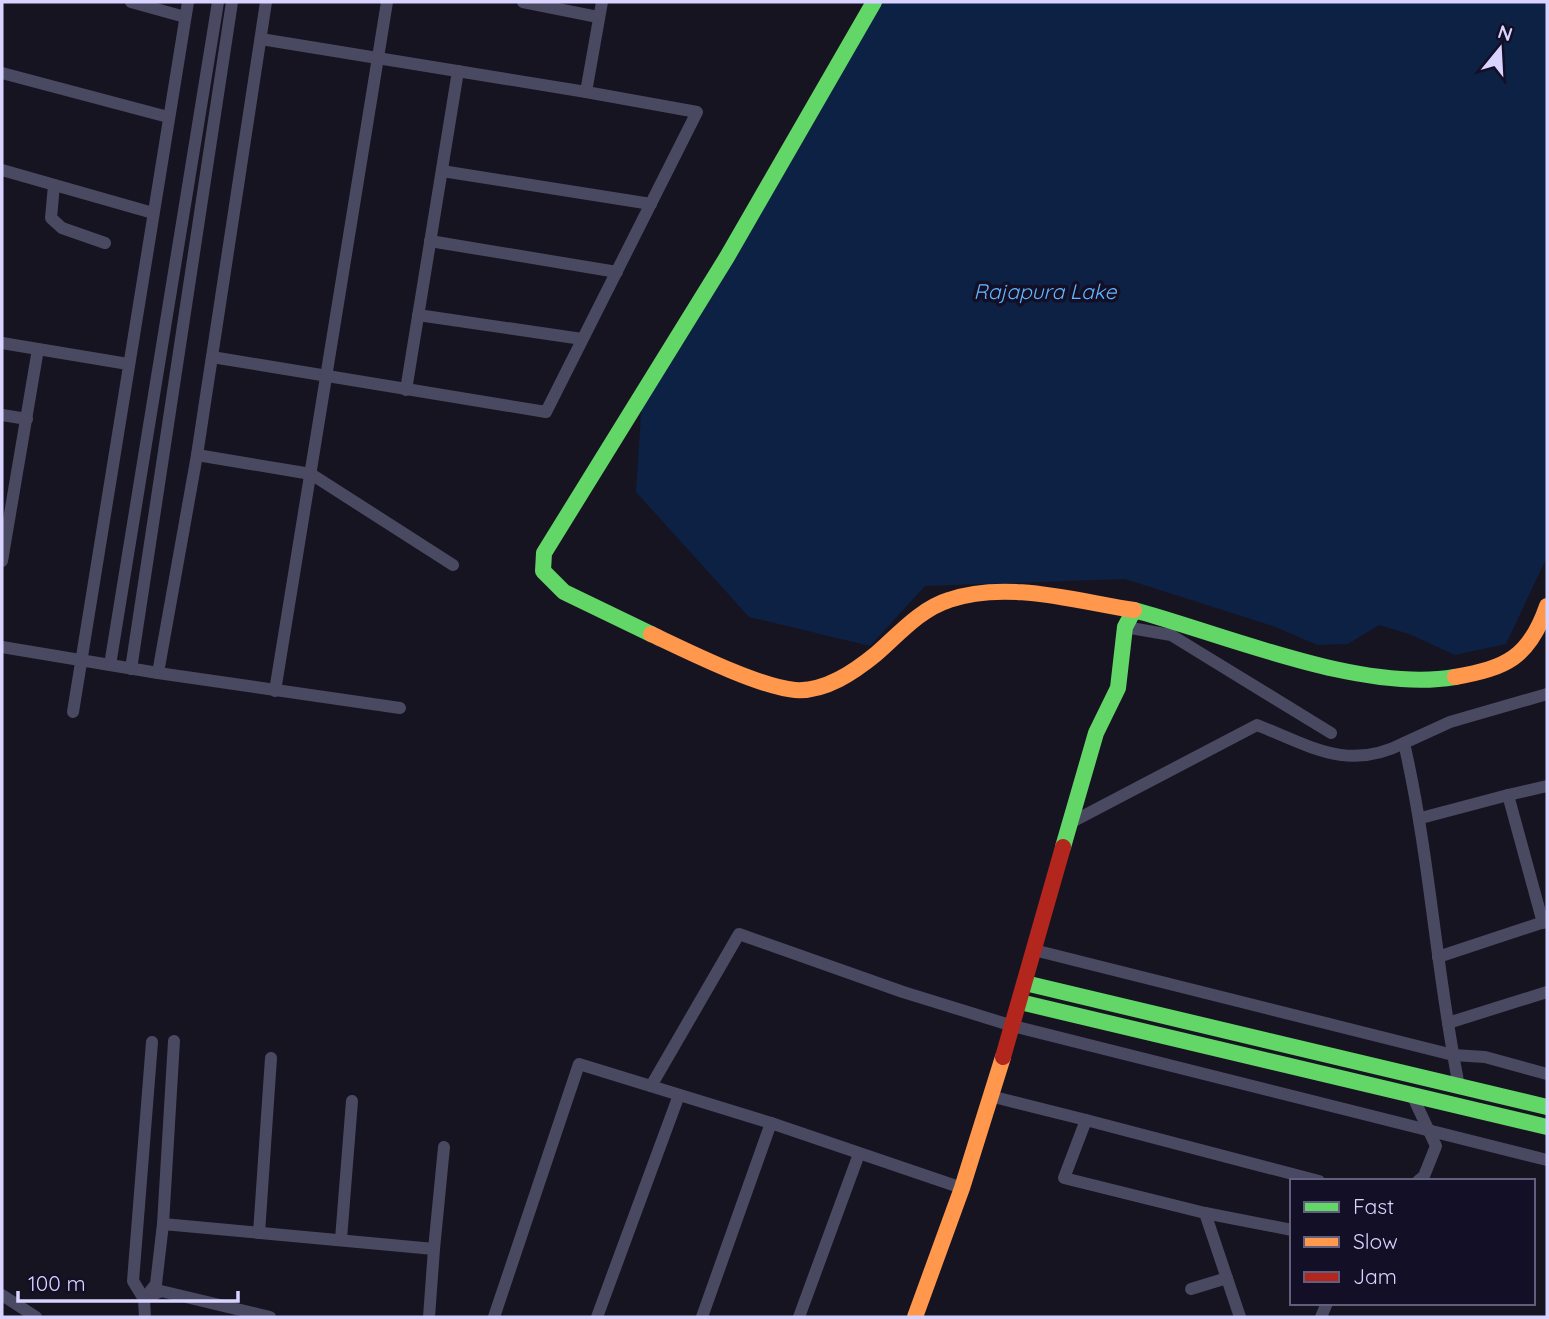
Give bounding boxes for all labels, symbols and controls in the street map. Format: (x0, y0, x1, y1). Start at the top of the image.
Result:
north arrow (1465, 14, 1535, 84)
text: N (1495, 19, 1516, 46)
water label: Rajapura Lake (974, 278, 1118, 304)
legend (1290, 1179, 1535, 1305)
text: Fast (1353, 1193, 1394, 1219)
text: Slow (1353, 1228, 1398, 1254)
scale bar (18, 1260, 238, 1304)
text: Jam (1353, 1263, 1397, 1289)
text: 100 m (28, 1270, 86, 1296)

